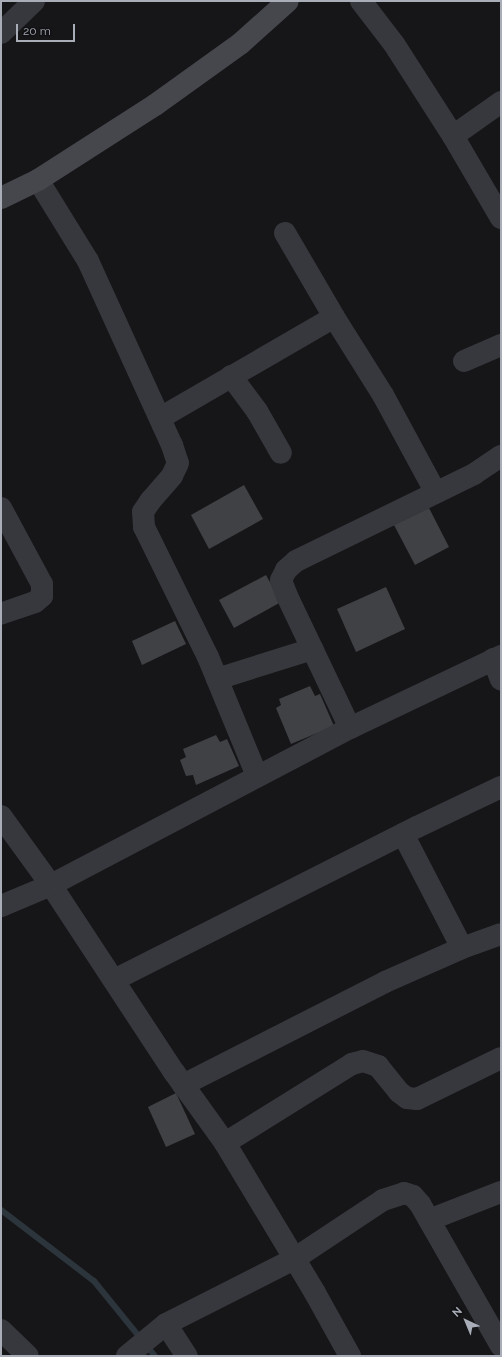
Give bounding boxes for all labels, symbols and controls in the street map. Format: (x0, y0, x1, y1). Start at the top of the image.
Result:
scale bar (18, 16, 77, 42)
text: 20 m (23, 24, 51, 38)
north arrow (446, 1301, 486, 1341)
text: N (450, 1304, 465, 1320)

